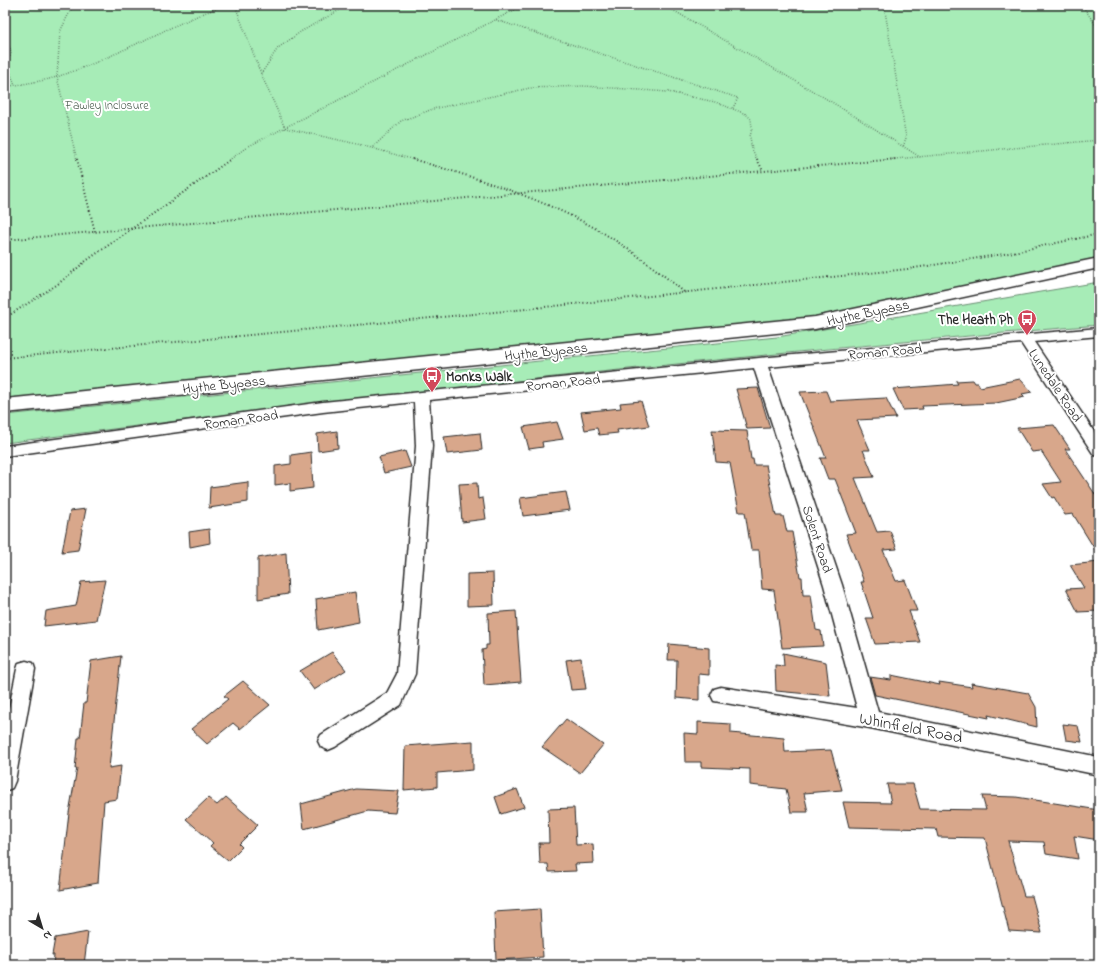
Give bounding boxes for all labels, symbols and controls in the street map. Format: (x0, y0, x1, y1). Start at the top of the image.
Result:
park label: Fawley Inclosure (64, 97, 149, 116)
street label: Hythe Bypass (825, 294, 912, 333)
bus stop icon: The Heath Ph (1016, 308, 1038, 336)
place label: The Heath Ph (938, 310, 1013, 331)
street label: Hythe Bypass (503, 338, 589, 368)
street label: Roman Road (847, 339, 923, 366)
street label: Lunedale Road (1022, 345, 1087, 427)
bus stop icon: Monks Walk (421, 365, 443, 393)
place label: Monks Walk (446, 367, 513, 388)
street label: Roman Road (525, 369, 601, 398)
street label: Hythe Bypass (181, 371, 267, 401)
street label: Roman Road (203, 405, 280, 436)
street label: Solent Road (796, 503, 837, 576)
street label: Whinfield Road (857, 706, 965, 751)
north arrow (22, 908, 62, 948)
text: N (40, 926, 55, 944)

